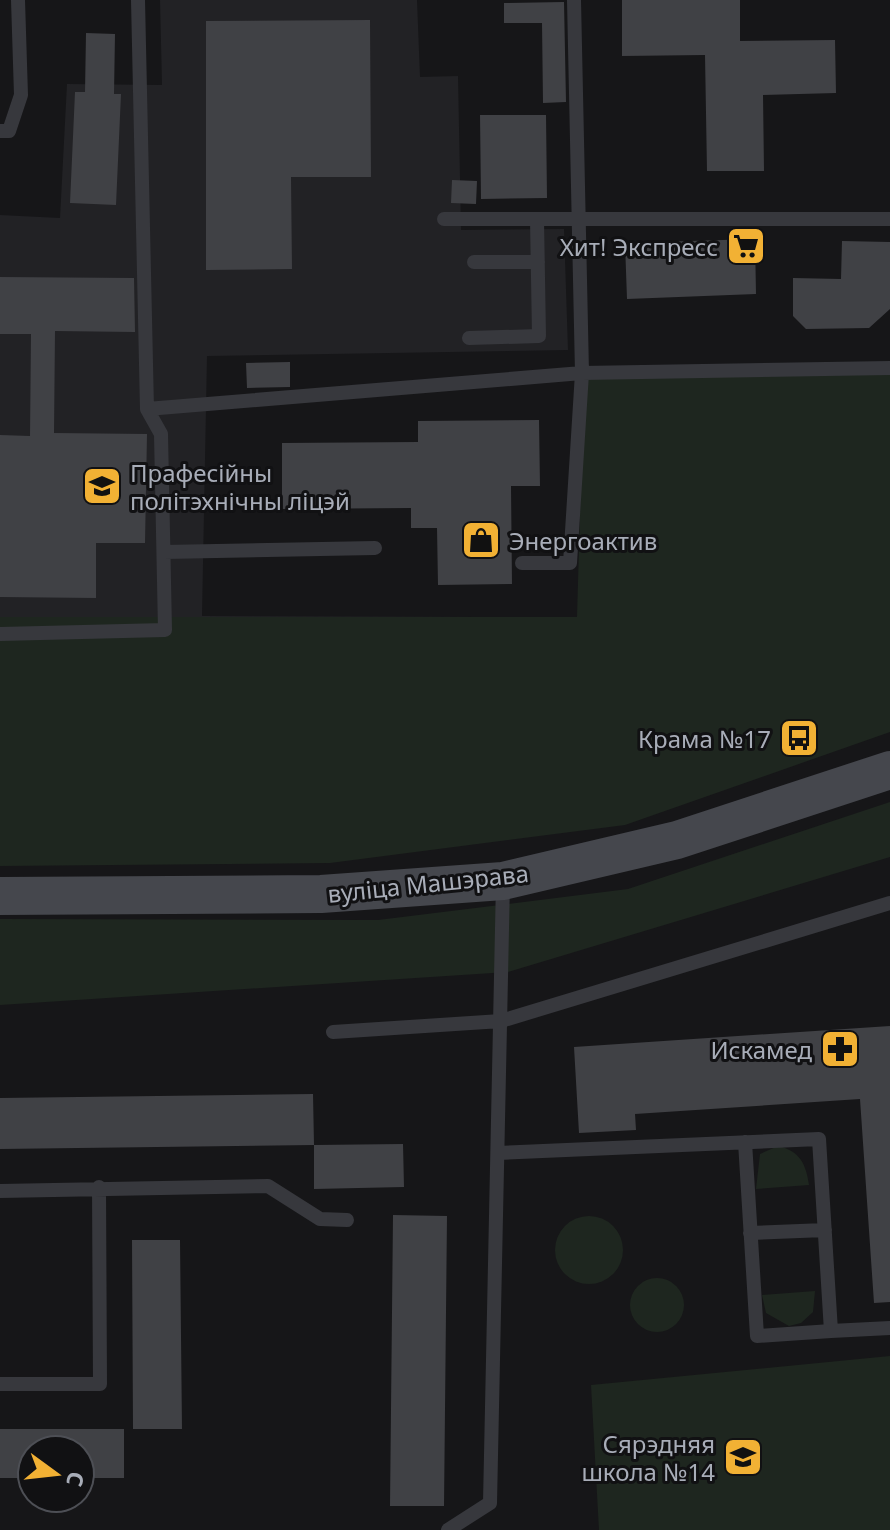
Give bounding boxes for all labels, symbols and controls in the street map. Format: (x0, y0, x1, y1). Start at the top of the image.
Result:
supermarket icon: Хит! Экспресс (725, 225, 767, 267)
place label: Хит! Экспресс (560, 230, 718, 263)
place label: Прафесійны політэхнічны ліцэй (130, 456, 350, 517)
school or university icon: Прафесійны політэхнічны ліцэй (81, 465, 123, 507)
shop icon: Энергоактив (460, 519, 502, 561)
place label: Энергоактив (509, 524, 657, 557)
bus stop icon: Крама №17 (778, 717, 820, 759)
place label: Крама №17 (638, 722, 771, 755)
street label: вуліца Машэрава (326, 856, 530, 910)
pharmacy icon: Искамед (819, 1028, 861, 1070)
place label: Искамед (710, 1033, 812, 1066)
place label: Сярэдняя школа №14 (581, 1427, 715, 1488)
north arrow (16, 1434, 96, 1514)
school or university icon: Сярэдняя школа №14 (722, 1436, 764, 1478)
text: С (60, 1469, 93, 1490)

